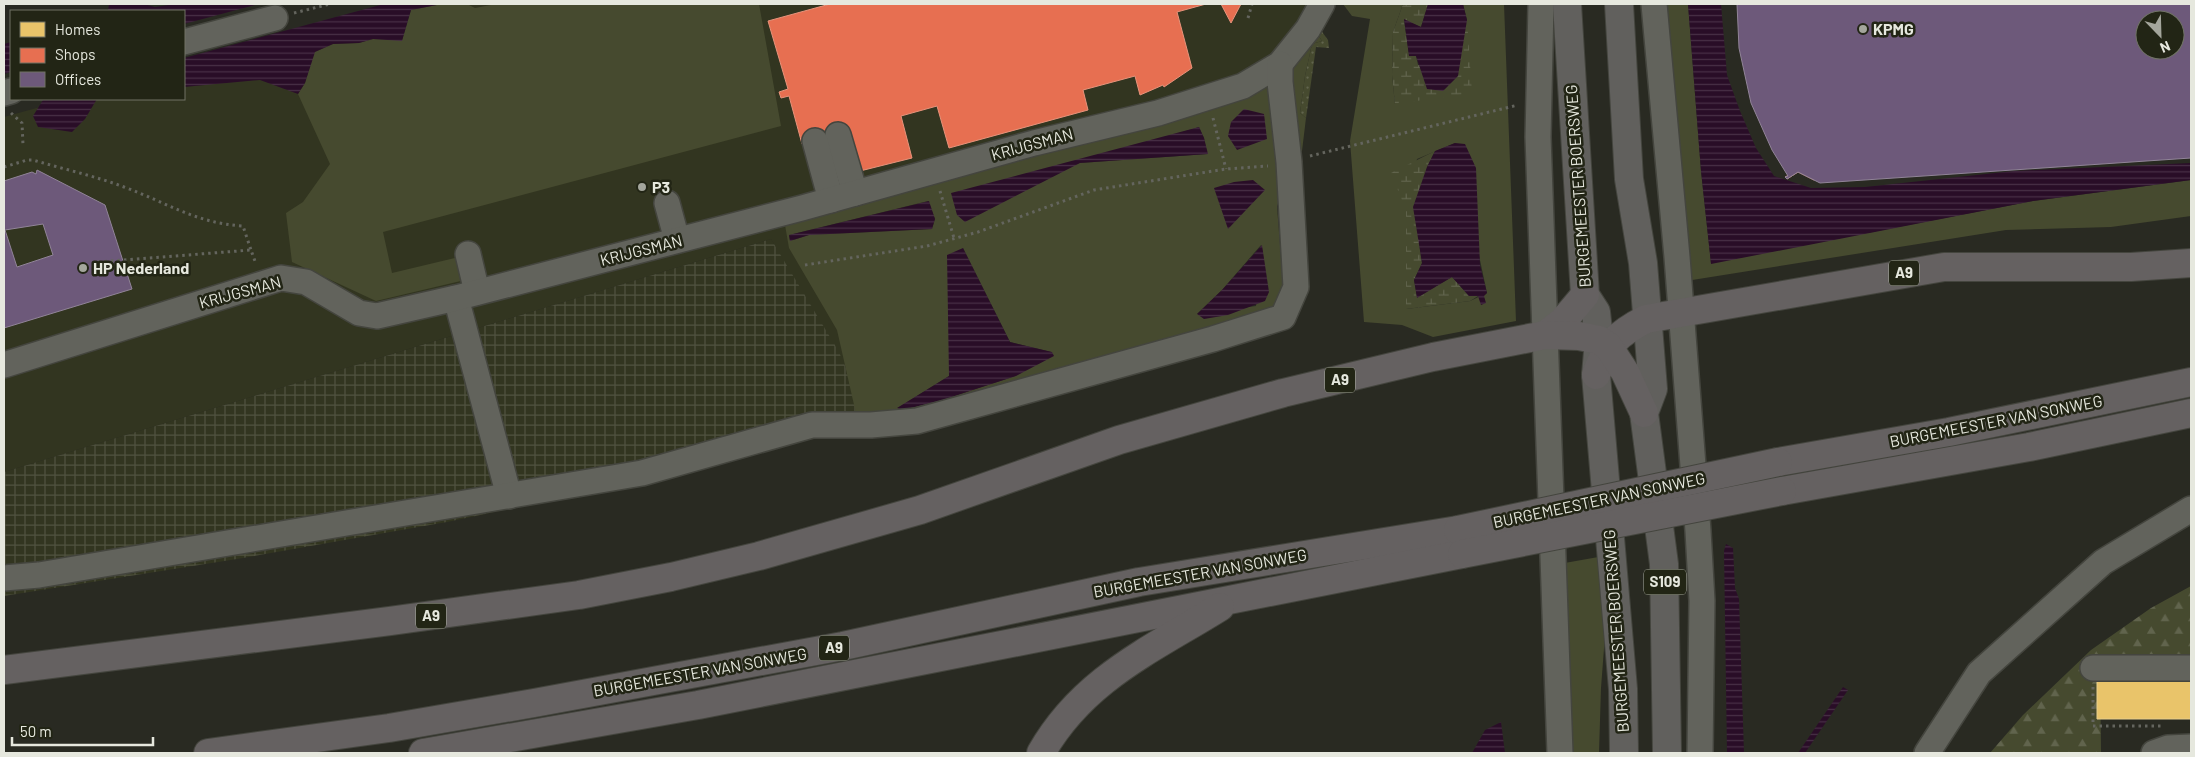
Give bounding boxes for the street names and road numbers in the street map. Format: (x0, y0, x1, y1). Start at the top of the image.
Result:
street label: BURGEMEESTER BOERSWEG (1561, 84, 1594, 288)
street label: KRIJGSMAN (989, 123, 1075, 164)
street label: KRIJGSMAN (598, 230, 684, 269)
road number: A9 (1889, 260, 1919, 286)
street label: KRIJGSMAN (197, 271, 283, 312)
road number: A9 (1325, 368, 1355, 392)
street label: BURGEMEESTER VAN SONWEG (1888, 391, 2104, 450)
street label: BURGEMEESTER VAN SONWEG (1491, 468, 1707, 531)
street label: BURGEMEESTER BOERSWEG (1599, 529, 1632, 733)
street label: BURGEMEESTER VAN SONWEG (1092, 544, 1308, 601)
road number: S109 (1644, 570, 1686, 594)
road number: A9 (416, 604, 446, 628)
road number: A9 (819, 636, 849, 660)
street label: BURGEMEESTER VAN SONWEG (592, 643, 808, 700)

